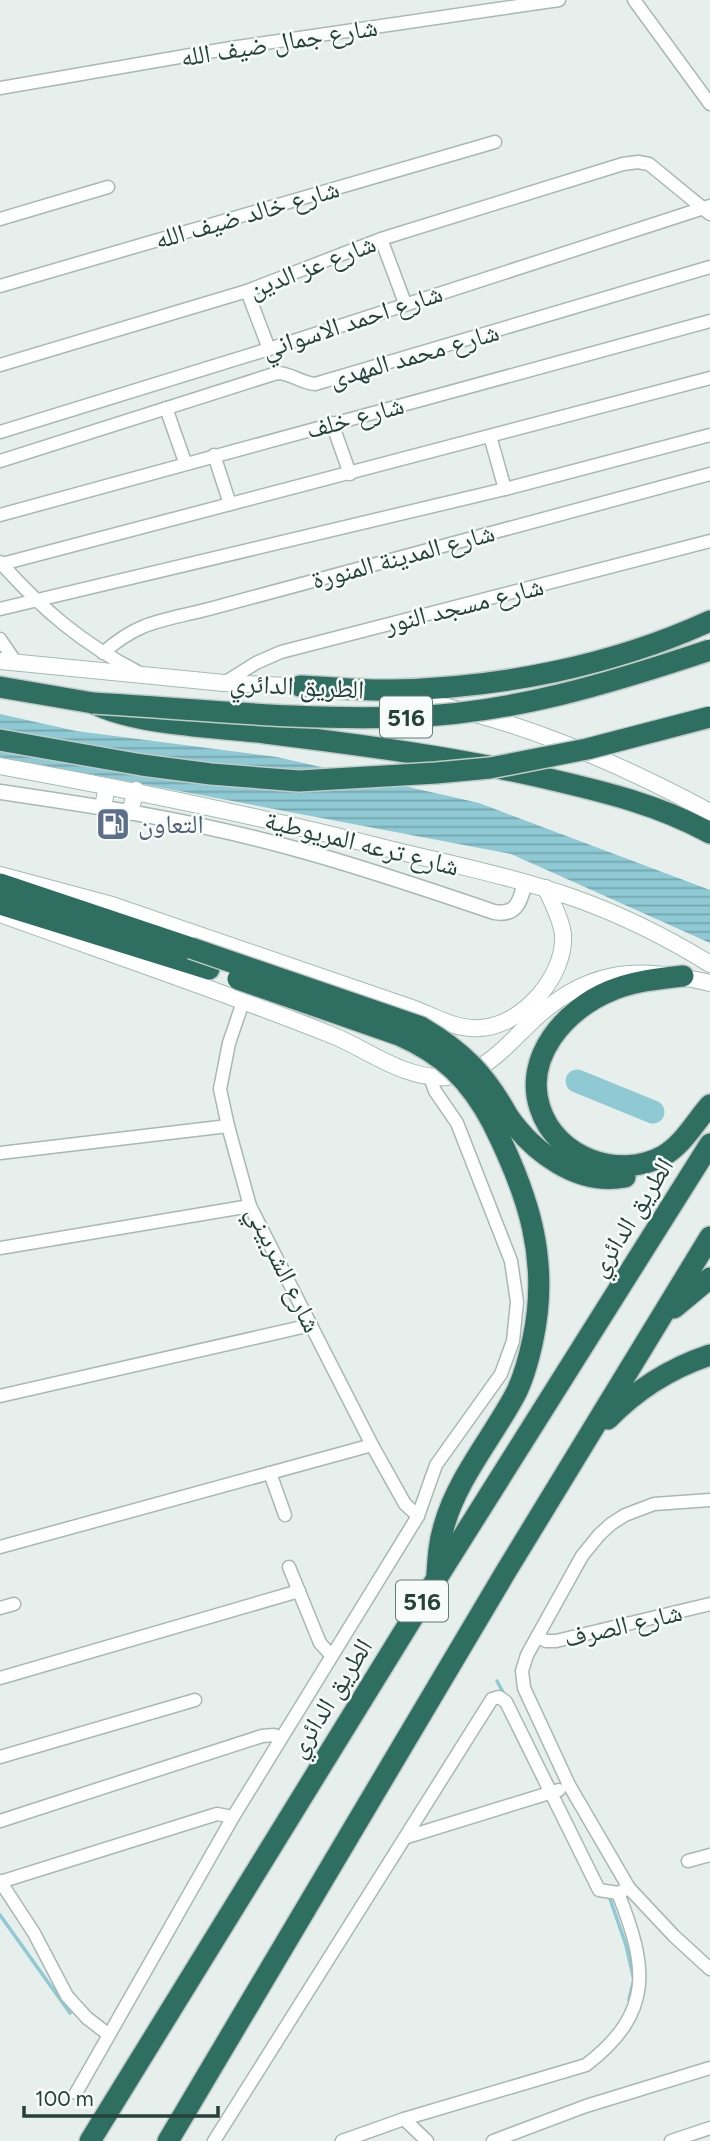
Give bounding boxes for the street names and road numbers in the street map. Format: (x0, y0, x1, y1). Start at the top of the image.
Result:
street label: شارع جمال ضيف الله (178, 11, 380, 73)
street label: شارع خالد ضيف الله (151, 172, 343, 256)
street label: شارع عز الدين (244, 227, 380, 305)
street label: شارع احمد الاسواني (258, 277, 448, 370)
street label: شارع محمد المهدى (325, 315, 503, 395)
street label: شارع خلف (303, 389, 407, 445)
street label: شارع المدينة المنورة (308, 516, 498, 596)
street label: شارع مسجد النور (380, 570, 547, 640)
street label: الطريق الدائري (229, 667, 365, 710)
road number: 516 (380, 696, 432, 738)
street label: شارع ترعه المريوطية (262, 803, 462, 883)
street label: الطريق الدائري (582, 1151, 684, 1285)
street label: شارع الشربيني (235, 1200, 328, 1340)
road number: 516 (396, 1581, 448, 1622)
street label: شارع الصرف (561, 1596, 685, 1654)
street label: الطريق الدائري (281, 1632, 383, 1766)

